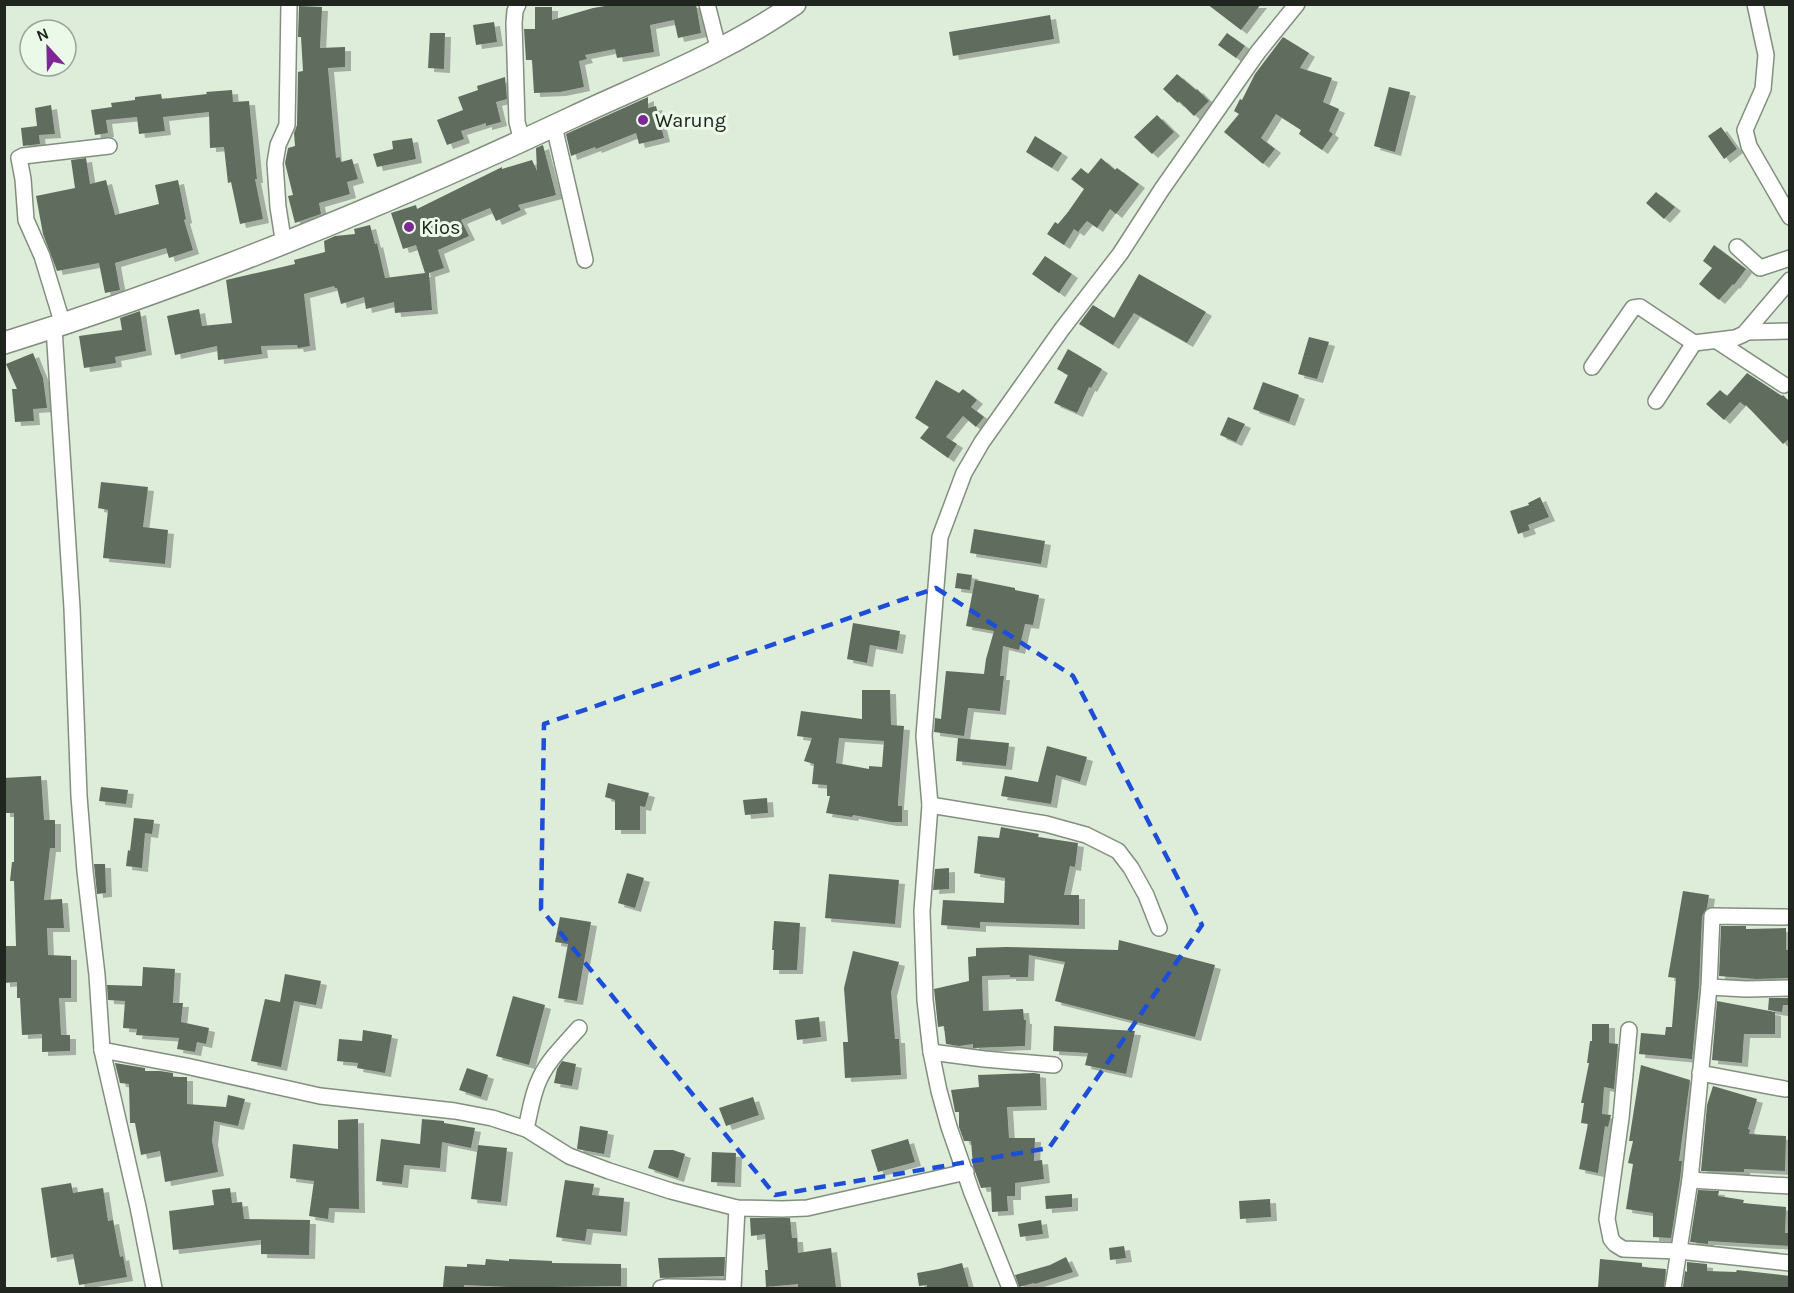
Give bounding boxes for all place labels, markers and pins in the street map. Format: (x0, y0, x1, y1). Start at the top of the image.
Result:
place label: Warung (655, 109, 726, 132)
marker: Warung (636, 113, 650, 127)
place label: Kios (421, 216, 461, 239)
marker: Kios (402, 220, 416, 234)

